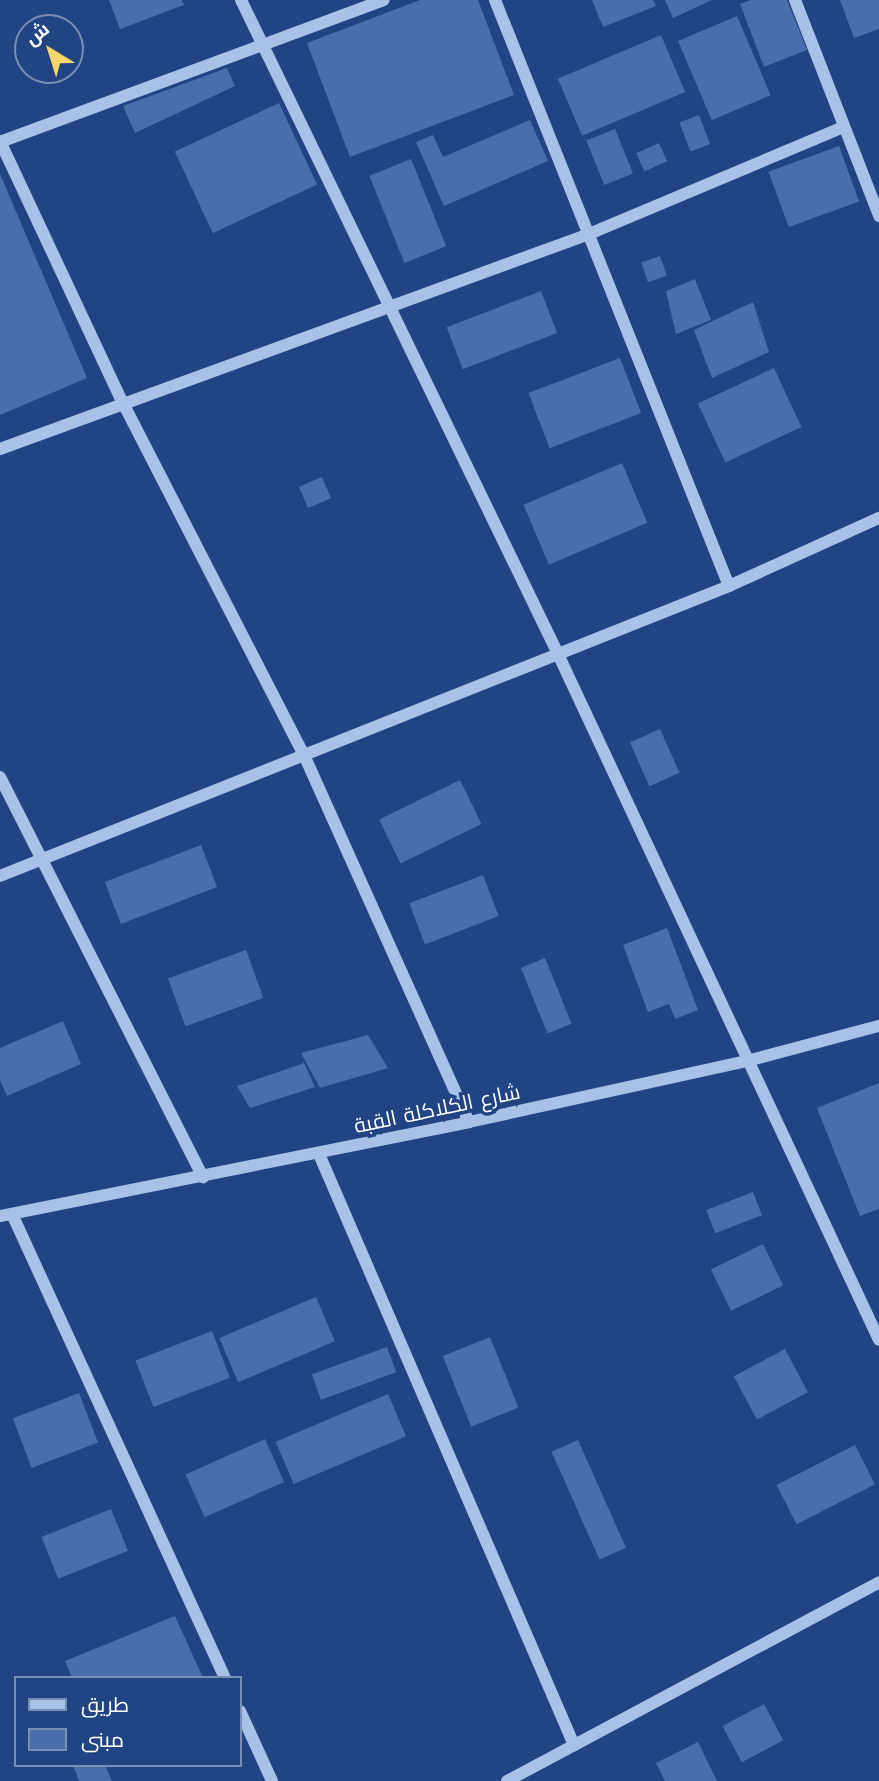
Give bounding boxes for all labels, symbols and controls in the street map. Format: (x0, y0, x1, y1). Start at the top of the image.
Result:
north arrow (14, 14, 84, 84)
text: ش (20, 17, 54, 50)
street label: شارع الكلاكلة القبة (352, 1079, 522, 1139)
legend (14, 1676, 242, 1767)
text: طريق (81, 1692, 129, 1717)
text: مبنى (81, 1727, 124, 1752)

